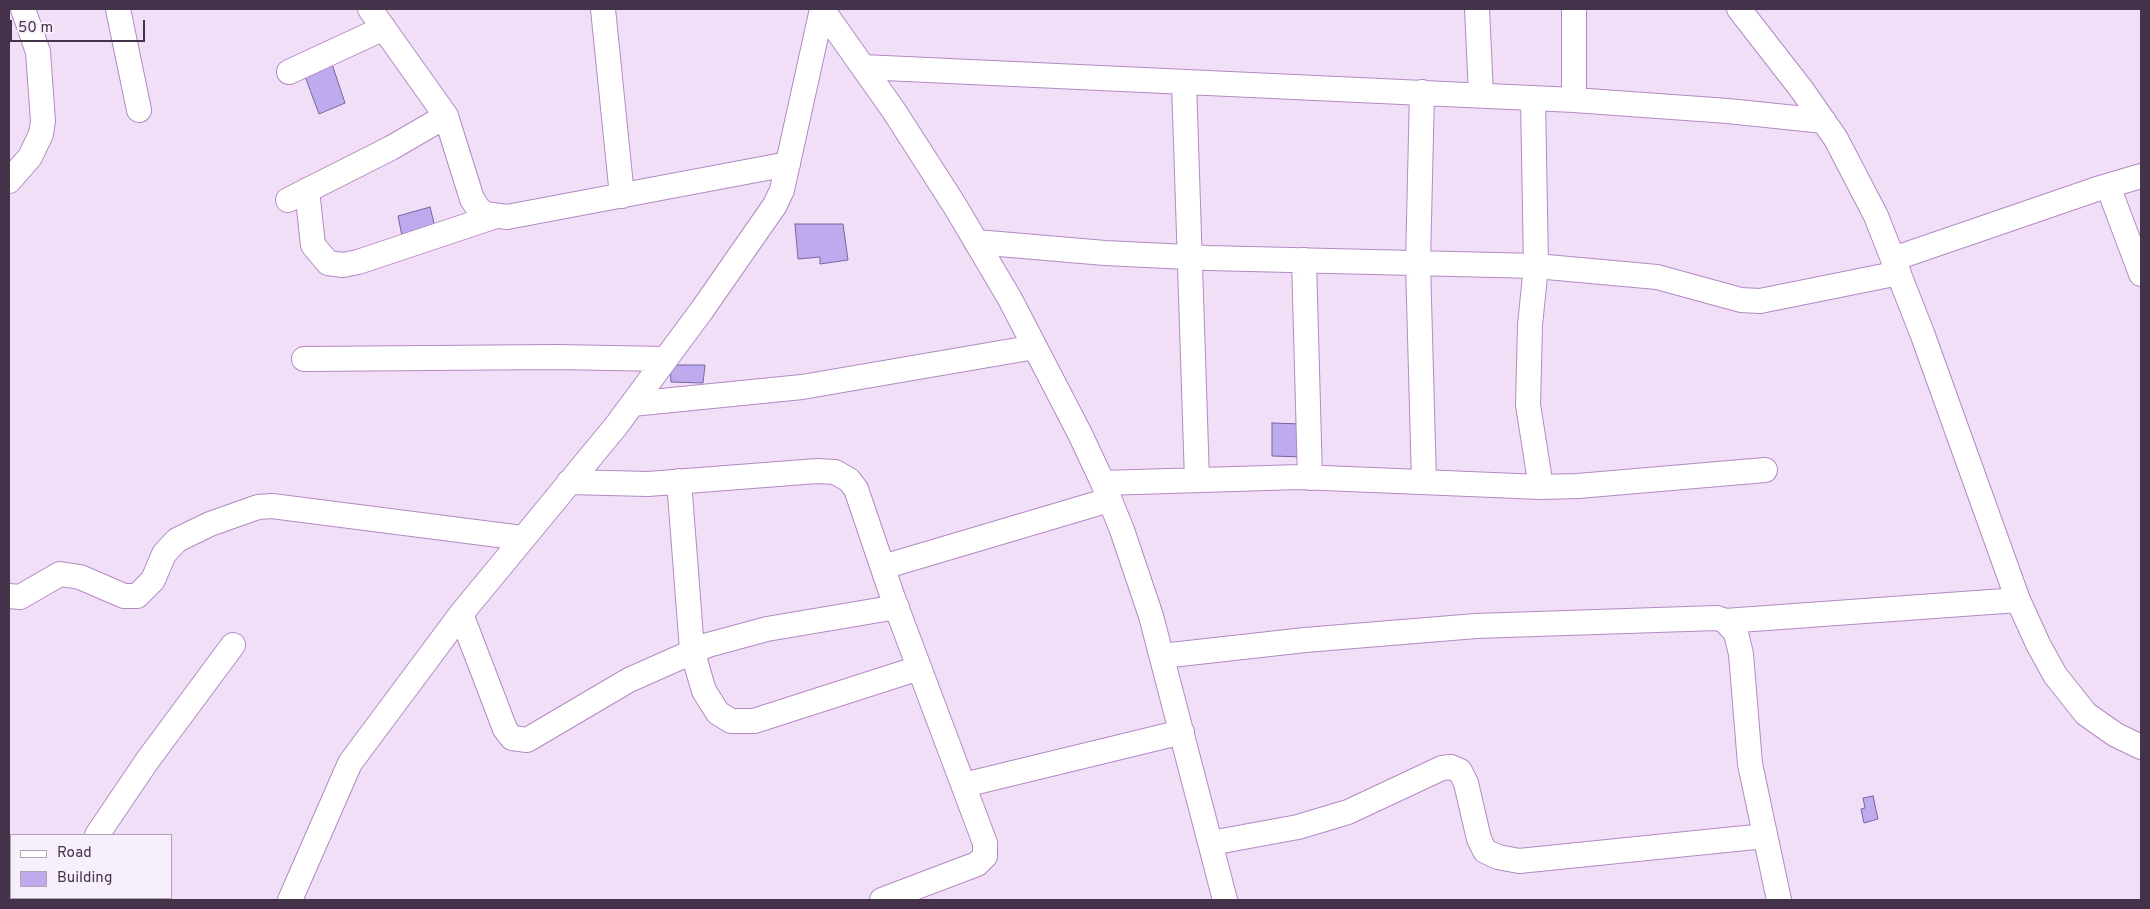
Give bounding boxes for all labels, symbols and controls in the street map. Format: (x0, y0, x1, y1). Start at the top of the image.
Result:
scale bar (12, 10, 148, 42)
text: 50 m (18, 19, 53, 38)
legend (10, 834, 172, 899)
text: Road (57, 844, 92, 863)
text: Building (57, 869, 112, 888)

